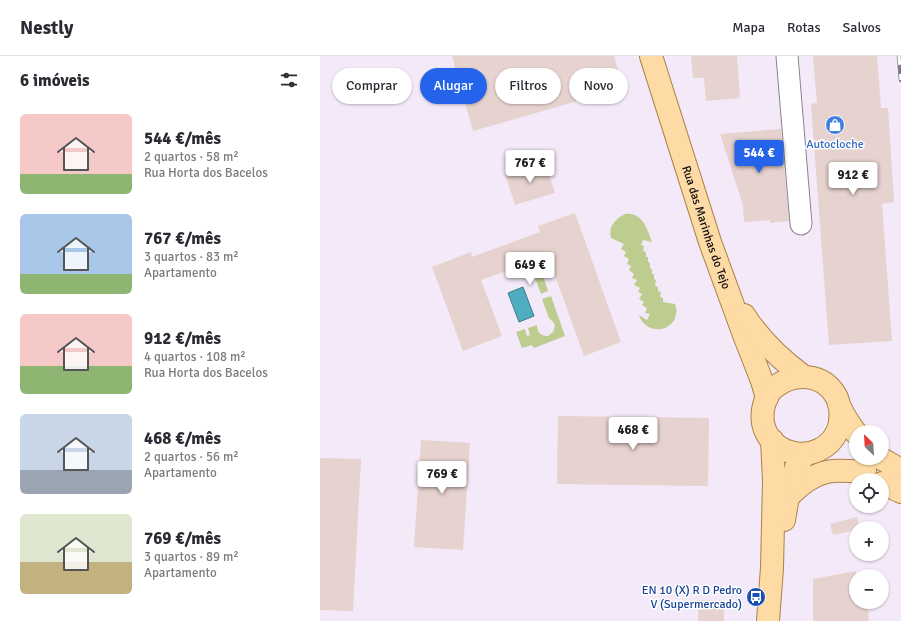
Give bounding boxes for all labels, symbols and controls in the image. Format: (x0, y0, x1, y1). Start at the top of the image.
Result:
text: Nestly (20, 16, 73, 40)
text: Mapa (732, 19, 765, 36)
text: Rotas (787, 19, 821, 36)
text: Salvos (843, 19, 881, 36)
chip: Comprar (332, 68, 412, 104)
chip: Alugar (420, 68, 487, 104)
chip: Filtros (495, 68, 561, 104)
chip: Novo (569, 68, 628, 104)
icon: filters (278, 69, 300, 91)
text: 6 imóveis (20, 70, 90, 91)
shop icon: Autocloche (824, 114, 846, 136)
text: 544 €/mês (144, 128, 221, 149)
icon: home (52, 130, 100, 178)
place label: Autocloche (806, 137, 864, 152)
pin: 544 € (731, 140, 787, 174)
text: 544 € (744, 145, 774, 161)
text: 2 quartos · 58 m² (144, 149, 239, 165)
pin: 767 € (502, 150, 558, 184)
text: 767 € (515, 155, 545, 171)
pin: 912 € (825, 162, 881, 196)
street label: Rua das Marinhas do Tejo (678, 164, 734, 291)
text: Rua Horta dos Bacelos (144, 165, 268, 181)
text: 912 € (838, 167, 868, 183)
text: 767 €/mês (144, 228, 221, 249)
icon: home (52, 230, 100, 278)
text: 3 quartos · 83 m² (144, 249, 239, 265)
pin: 649 € (502, 252, 558, 286)
text: 649 € (515, 257, 545, 273)
text: Apartamento (144, 265, 217, 281)
text: 912 €/mês (144, 328, 221, 349)
icon: home (52, 330, 100, 378)
text: 4 quartos · 108 m² (144, 349, 246, 365)
text: Rua Horta dos Bacelos (144, 365, 268, 381)
pin: 468 € (605, 417, 661, 451)
text: 468 € (618, 422, 648, 438)
north arrow (849, 425, 889, 465)
map controls (849, 425, 889, 609)
text: 468 €/mês (144, 428, 221, 449)
icon: home (52, 430, 100, 478)
text: 2 quartos · 56 m² (144, 449, 239, 465)
pin: 769 € (414, 461, 470, 495)
text: Apartamento (144, 465, 217, 481)
text: 769 € (427, 466, 457, 482)
button: locate (849, 473, 889, 513)
button: + (849, 521, 889, 561)
text: 769 €/mês (144, 528, 221, 549)
icon: home (52, 530, 100, 578)
text: 3 quartos · 89 m² (144, 549, 239, 565)
text: Apartamento (144, 565, 217, 581)
button: − (849, 569, 889, 609)
place label: EN 10 (X) R D Pedro V (Supermercado) (642, 583, 742, 612)
bus stop icon: EN 10 (X) R D Pedro V (Supermercado) (745, 586, 767, 608)

